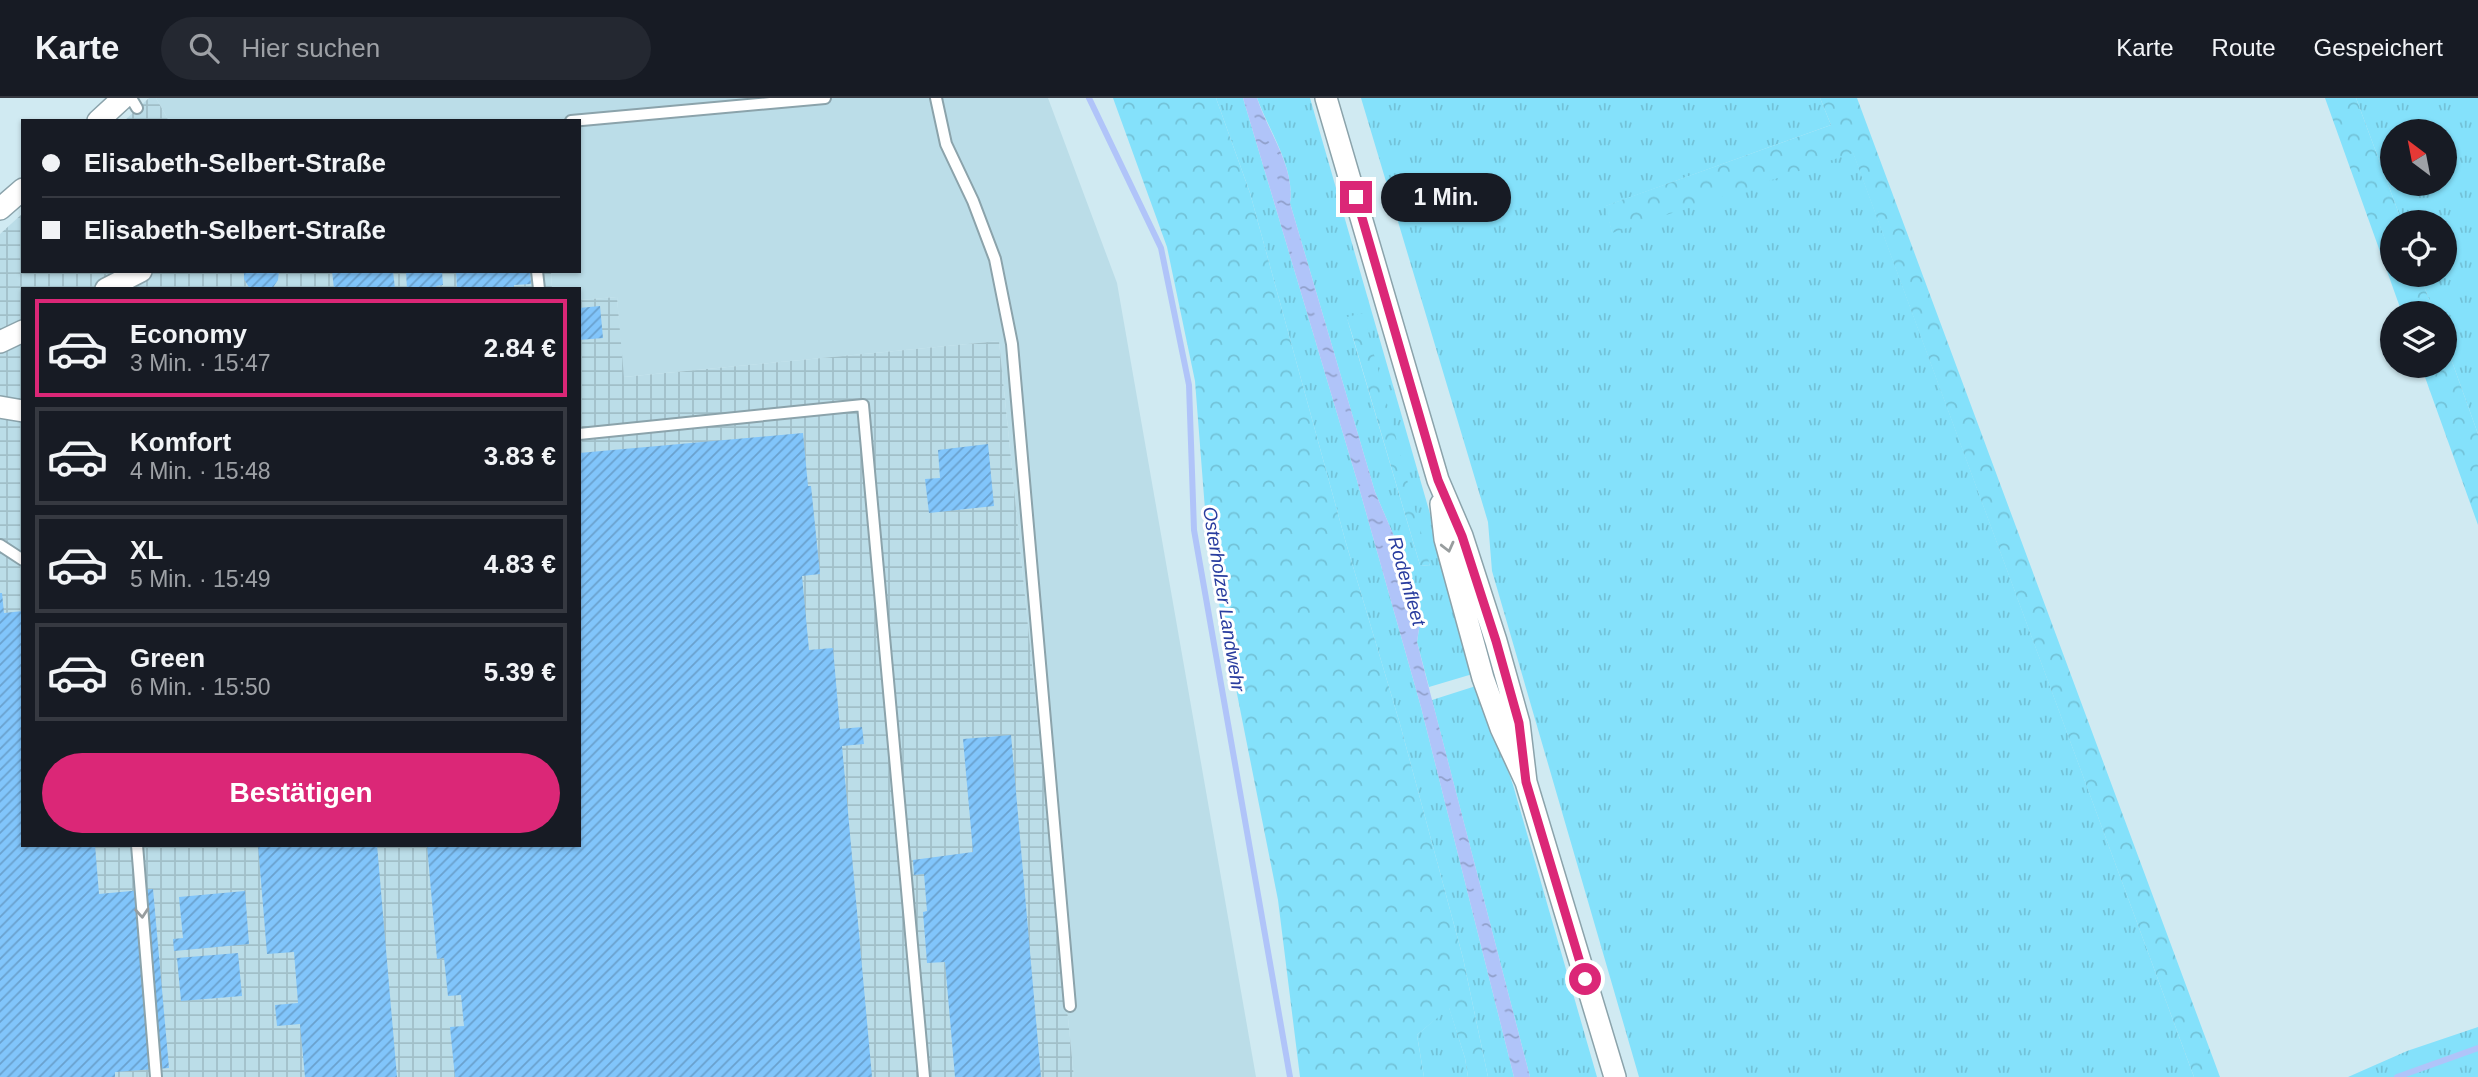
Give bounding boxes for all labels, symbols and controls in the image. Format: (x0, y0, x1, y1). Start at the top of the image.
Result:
search box (161, 17, 651, 80)
text: Karte (35, 29, 119, 66)
icon: search (185, 29, 223, 67)
text: Hier suchen (241, 33, 380, 63)
text: Karte (2116, 34, 2174, 61)
text: Route (2212, 34, 2276, 61)
text: Gespeichert (2314, 34, 2443, 61)
north arrow (2380, 119, 2457, 196)
map controls (2380, 119, 2457, 378)
text: Elisabeth-Selbert-Straße (84, 148, 386, 178)
callout: 1 Min. (1380, 172, 1510, 222)
route end (1340, 181, 1372, 213)
text: 1 Min. (1413, 184, 1479, 210)
button: locate (2380, 210, 2457, 287)
text: Elisabeth-Selbert-Straße (84, 215, 386, 245)
button: layers (2380, 301, 2457, 378)
icon: car (46, 317, 109, 380)
text: Economy (130, 319, 247, 349)
text: 2.84 € (484, 333, 556, 363)
text: 3 Min. · 15:47 (130, 350, 271, 376)
icon: car (46, 425, 109, 488)
text: Komfort (130, 427, 231, 457)
text: 3.83 € (484, 441, 556, 471)
text: 4 Min. · 15:48 (130, 458, 271, 484)
water label: Osterholzer Landwehr (1199, 505, 1249, 694)
icon: car (46, 533, 109, 596)
water label: Rodenfleet (1384, 534, 1430, 629)
text: XL (130, 535, 163, 565)
one-way arrow (1440, 541, 1454, 553)
text: 4.83 € (484, 549, 556, 579)
text: 5 Min. · 15:49 (130, 566, 271, 592)
icon: car (46, 641, 109, 704)
text: Green (130, 643, 205, 673)
text: 5.39 € (484, 657, 556, 687)
text: 6 Min. · 15:50 (130, 674, 271, 700)
button: Bestätigen (42, 753, 560, 833)
one-way arrow (134, 908, 149, 919)
route start (1569, 963, 1601, 995)

